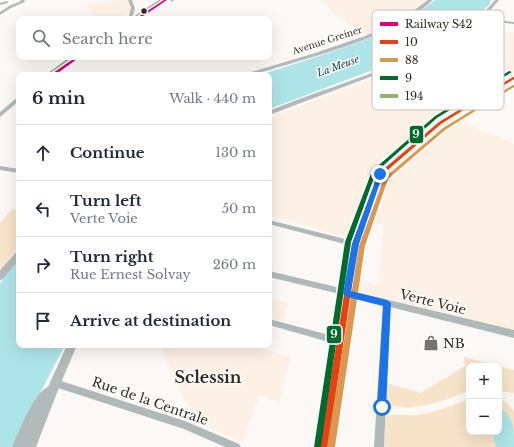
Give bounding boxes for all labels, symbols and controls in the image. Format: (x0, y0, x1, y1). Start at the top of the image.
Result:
unlabelled marker (139, 6, 149, 16)
legend (372, 10, 504, 110)
search box (16, 16, 272, 60)
text: Railway S42 (405, 17, 473, 31)
street label: Avenue Greiner (290, 23, 364, 57)
icon: search (30, 27, 52, 49)
text: Search here (62, 29, 153, 48)
text: 10 (405, 35, 418, 49)
water label: La Meuse (314, 52, 361, 80)
text: 88 (405, 53, 418, 67)
text: 9 (405, 71, 412, 85)
text: 6 min (32, 88, 85, 109)
text: 194 (405, 89, 423, 103)
text: Walk · 440 m (169, 90, 256, 107)
line badge: 9 (409, 125, 424, 144)
text: 9 (412, 127, 420, 141)
icon: ahead (32, 142, 54, 164)
text: Continue (70, 143, 145, 162)
text: 130 m (215, 144, 256, 161)
route end (371, 165, 389, 183)
text: Turn left (70, 191, 141, 210)
icon: left (32, 198, 54, 220)
text: 50 m (222, 200, 256, 217)
text: Verte Voie (70, 210, 138, 227)
text: Turn right (70, 247, 153, 266)
icon: right (32, 254, 54, 276)
text: 260 m (213, 256, 256, 273)
text: Rue Ernest Solvay (70, 266, 191, 283)
street label: Verte Voie (397, 285, 468, 318)
icon: arrive (32, 310, 54, 332)
text: Arrive at destination (70, 311, 231, 330)
line badge: 9 (326, 325, 342, 344)
text: 9 (330, 327, 338, 341)
shop icon: NB (422, 334, 440, 352)
place label: NB (443, 335, 465, 352)
map controls (466, 363, 502, 435)
button: + (466, 363, 502, 399)
district label: Sclessin (175, 367, 242, 387)
street label: Rue de la Centrale (90, 373, 210, 429)
route start (373, 398, 391, 416)
button: − (466, 399, 502, 435)

